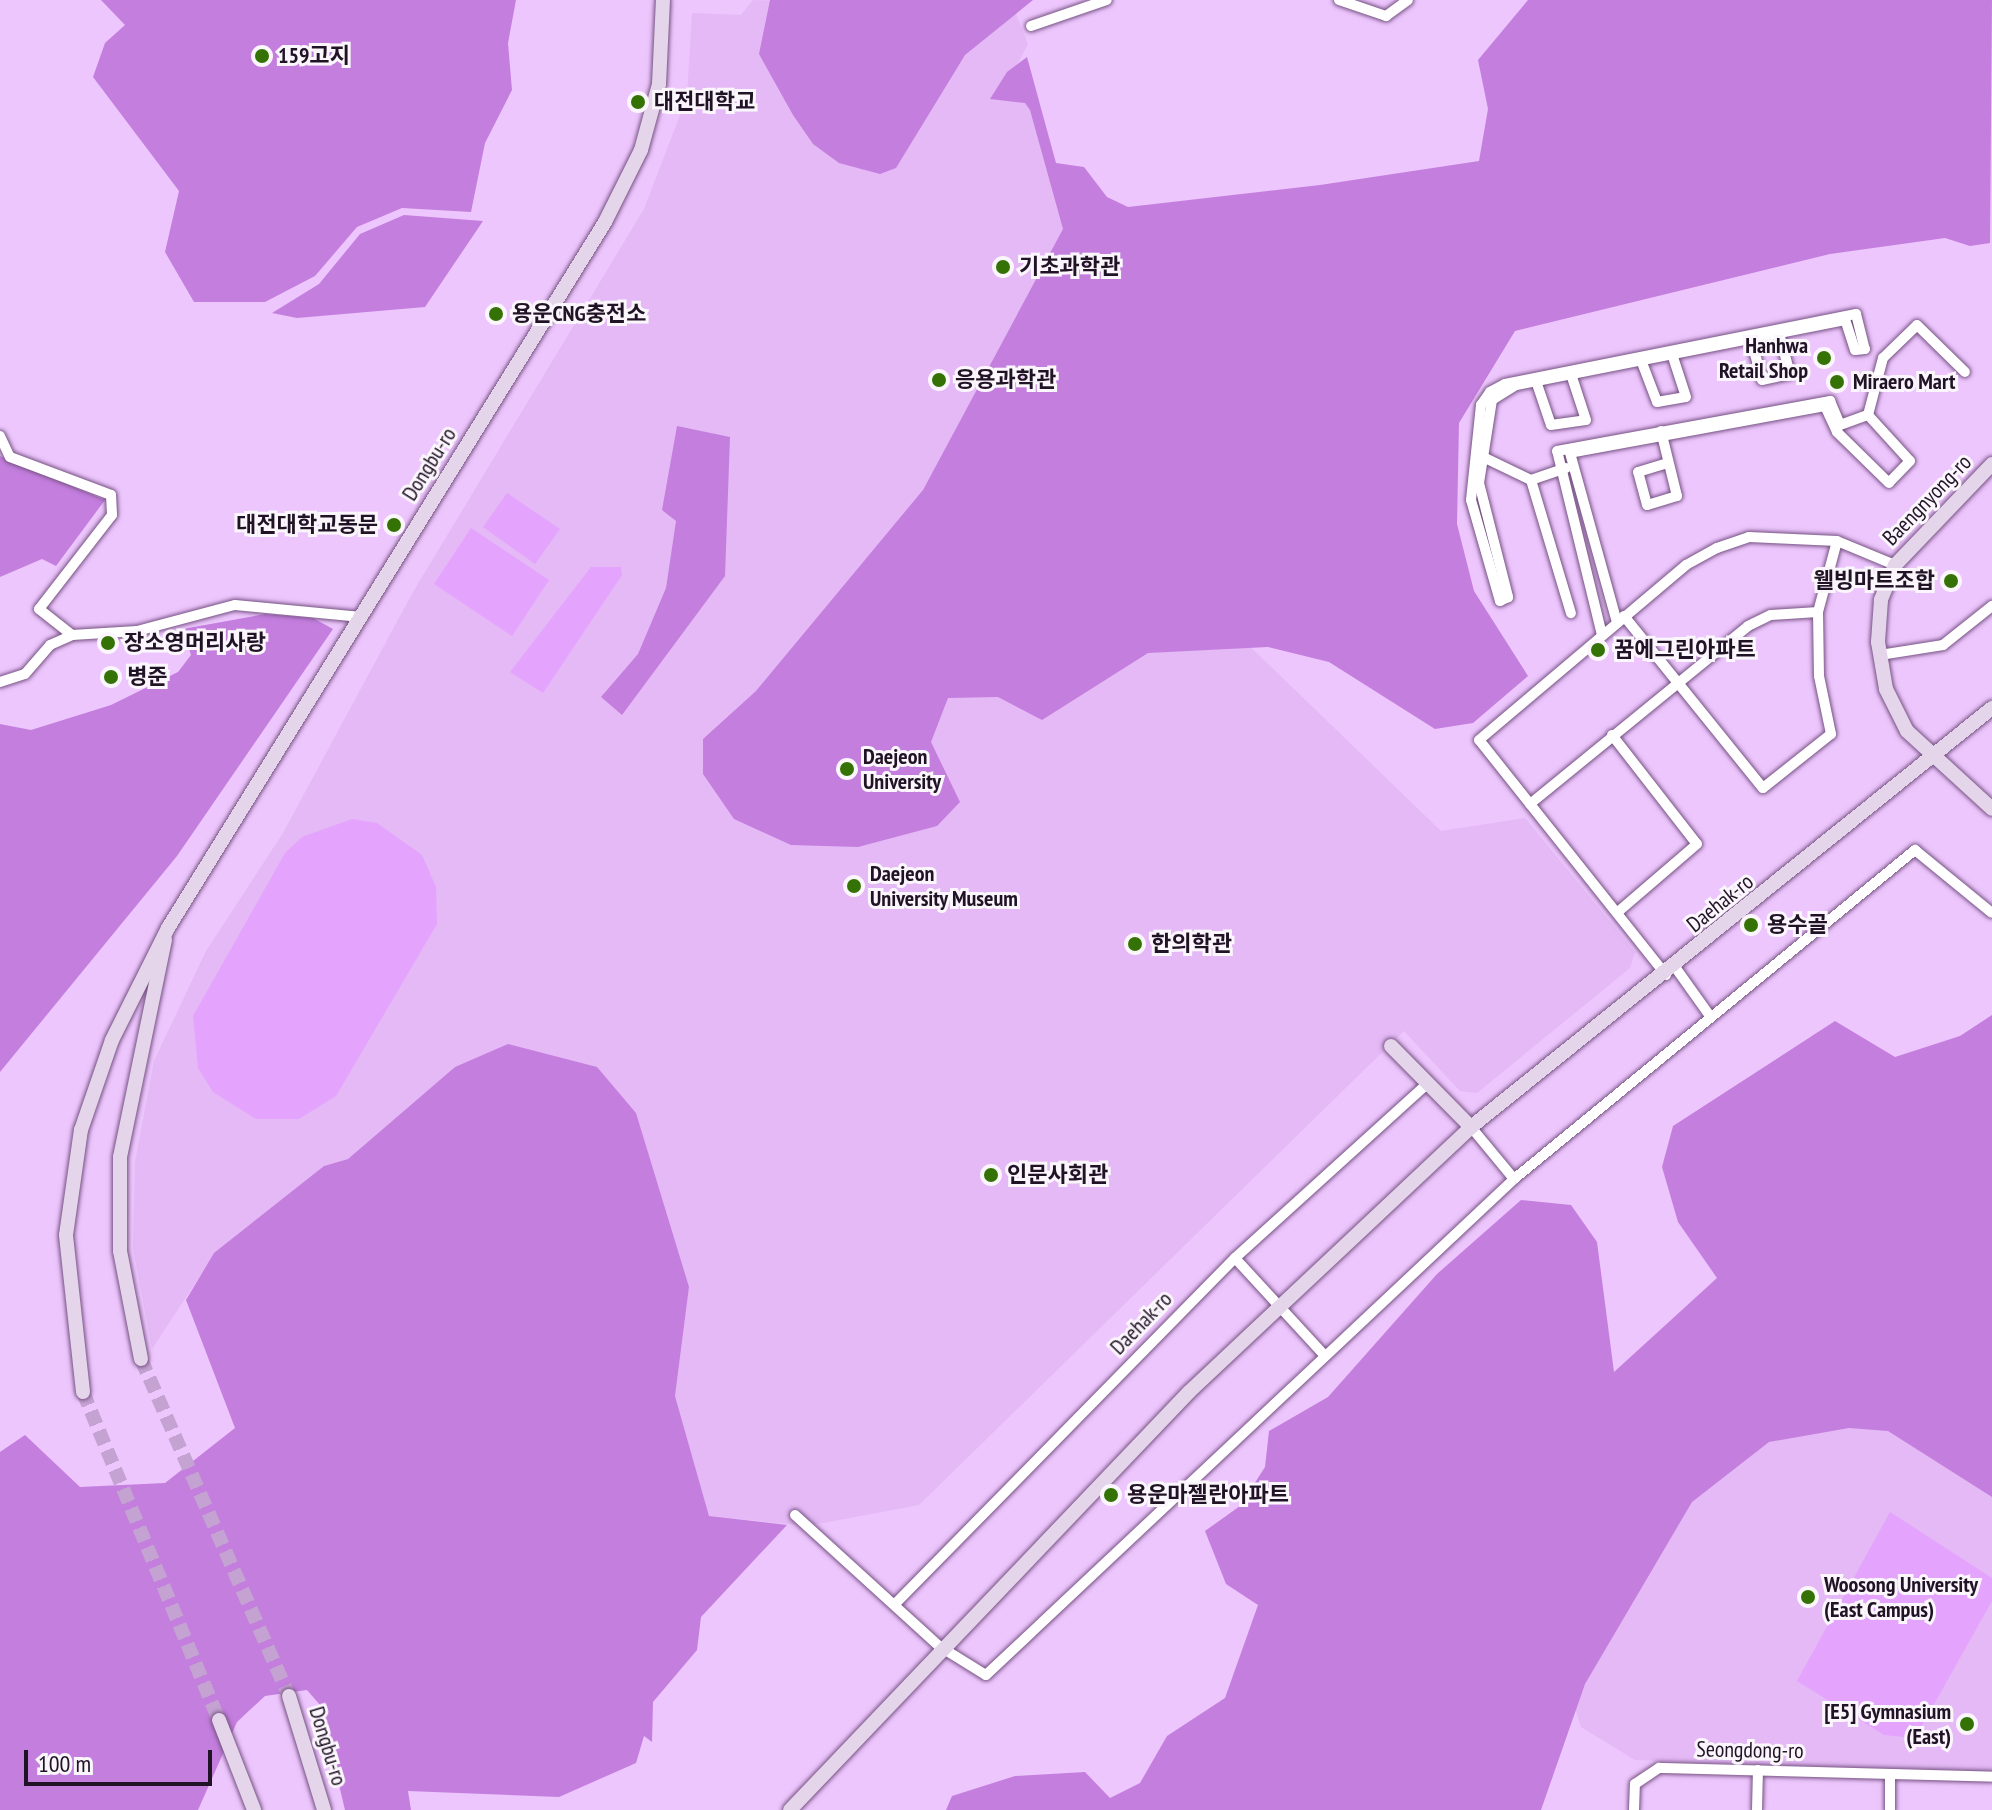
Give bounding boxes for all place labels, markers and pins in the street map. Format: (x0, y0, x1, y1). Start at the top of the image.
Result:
place label: 159고지 (278, 43, 350, 69)
marker: 159고지 (253, 47, 271, 65)
place label: 대전대학교 (654, 89, 755, 115)
marker: 대전대학교 (629, 93, 647, 111)
place label: 기초과학관 (1019, 254, 1120, 280)
marker: 기초과학관 (994, 258, 1012, 276)
place label: 용운CNG충전소 (512, 301, 646, 327)
marker: 용운CNG충전소 (487, 305, 505, 323)
place label: Hanhwa Retail Shop (1719, 332, 1808, 384)
marker: Hanhwa Retail Shop (1815, 349, 1833, 367)
place label: 응용과학관 (955, 367, 1056, 393)
place label: Miraero Mart (1853, 369, 1955, 395)
marker: 응용과학관 (930, 371, 948, 389)
marker: Miraero Mart (1828, 373, 1846, 391)
place label: 대전대학교동문 (236, 512, 378, 538)
marker: 대전대학교동문 (385, 516, 403, 534)
place label: 웰빙마트조합 (1814, 568, 1935, 594)
marker: 웰빙마트조합 (1942, 572, 1960, 590)
place label: 장소영머리사랑 (124, 630, 266, 656)
marker: 장소영머리사랑 (99, 634, 117, 652)
place label: 꿈에그린아파트 (1614, 637, 1756, 663)
marker: 꿈에그린아파트 (1589, 641, 1607, 659)
place label: 병준 (127, 664, 167, 690)
marker: 병준 (102, 668, 120, 686)
place label: Daejeon University (863, 743, 941, 794)
marker: Daejeon University (838, 760, 856, 778)
place label: Daejeon University Museum (870, 860, 1018, 912)
marker: Daejeon University Museum (845, 877, 863, 895)
place label: 용수골 (1767, 912, 1828, 938)
marker: 용수골 (1742, 916, 1760, 934)
place label: 한의학관 (1151, 931, 1232, 957)
marker: 한의학관 (1126, 935, 1144, 953)
place label: 인문사회관 (1007, 1162, 1108, 1188)
marker: 인문사회관 (982, 1166, 1000, 1184)
place label: 용운마젤란아파트 (1127, 1482, 1289, 1508)
marker: 용운마젤란아파트 (1102, 1486, 1120, 1504)
place label: Woosong University (East Campus) (1824, 1571, 1978, 1622)
marker: Woosong University (East Campus) (1799, 1588, 1817, 1606)
place label: [E5] Gymnasium (East) (1824, 1698, 1951, 1750)
marker: [E5] Gymnasium (East) (1958, 1715, 1976, 1733)

